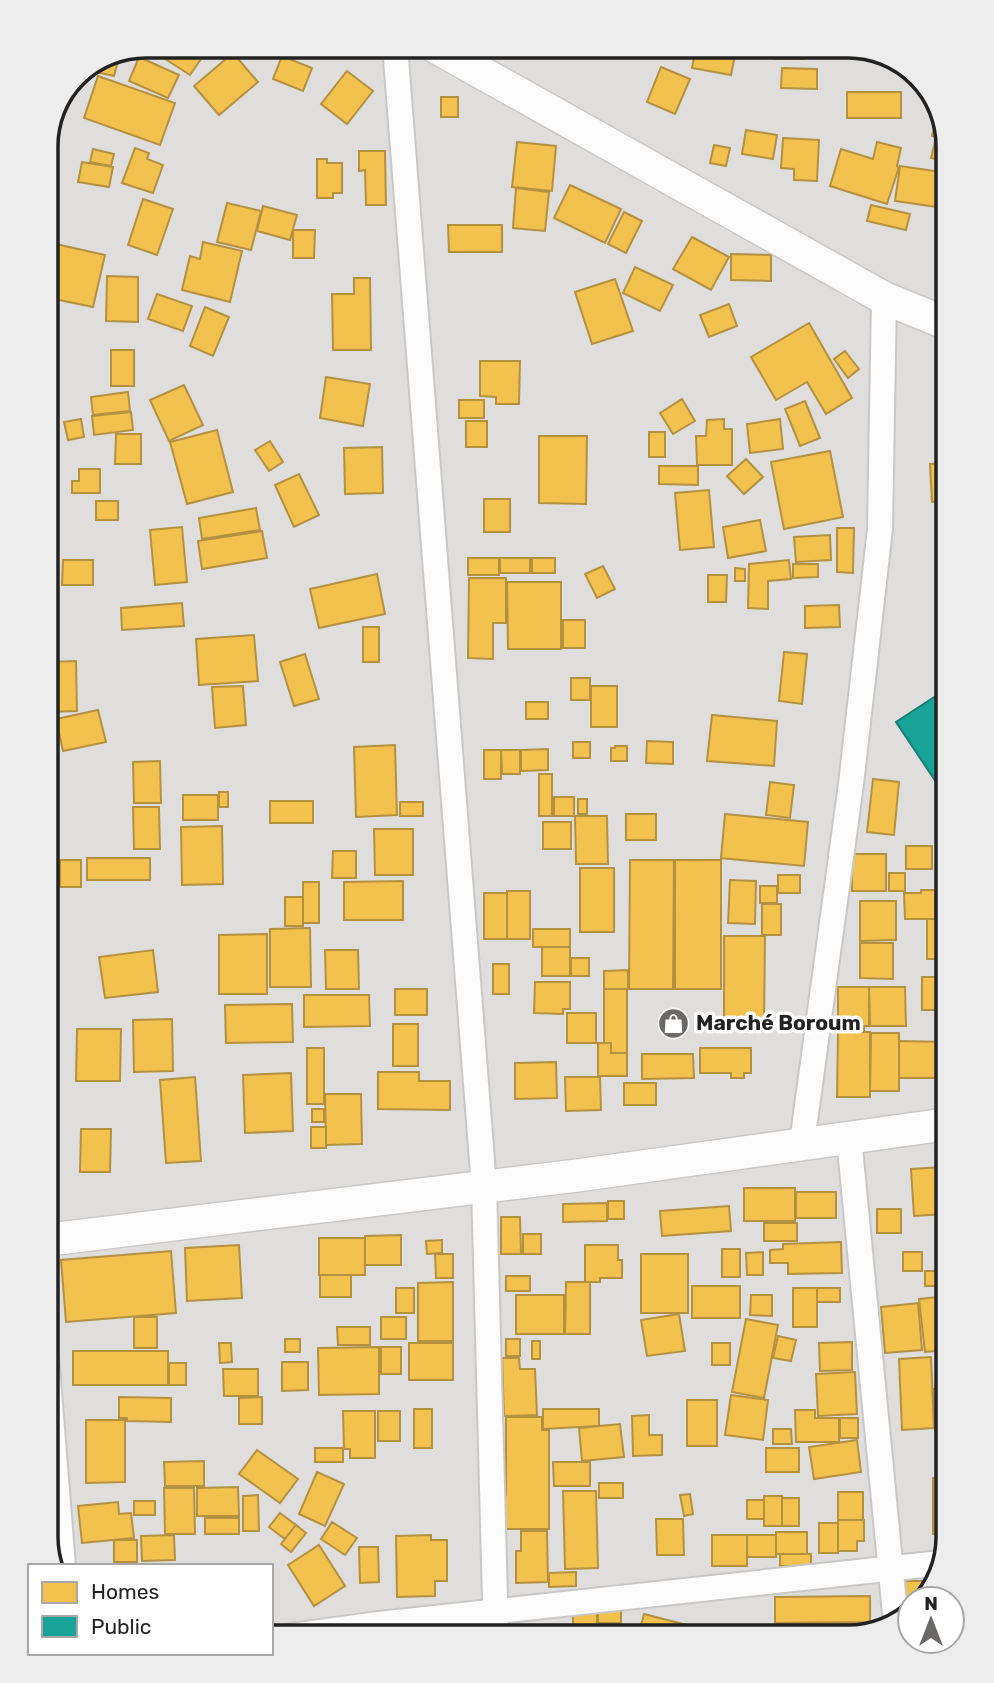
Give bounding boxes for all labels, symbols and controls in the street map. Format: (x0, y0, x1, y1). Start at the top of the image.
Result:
shop icon: Marché Boroum (656, 1006, 690, 1040)
place label: Marché Boroum (696, 1010, 861, 1035)
legend (28, 1564, 273, 1655)
text: Homes (91, 1579, 159, 1604)
north arrow (896, 1585, 966, 1655)
text: N (924, 1592, 938, 1615)
text: Public (91, 1614, 151, 1639)

